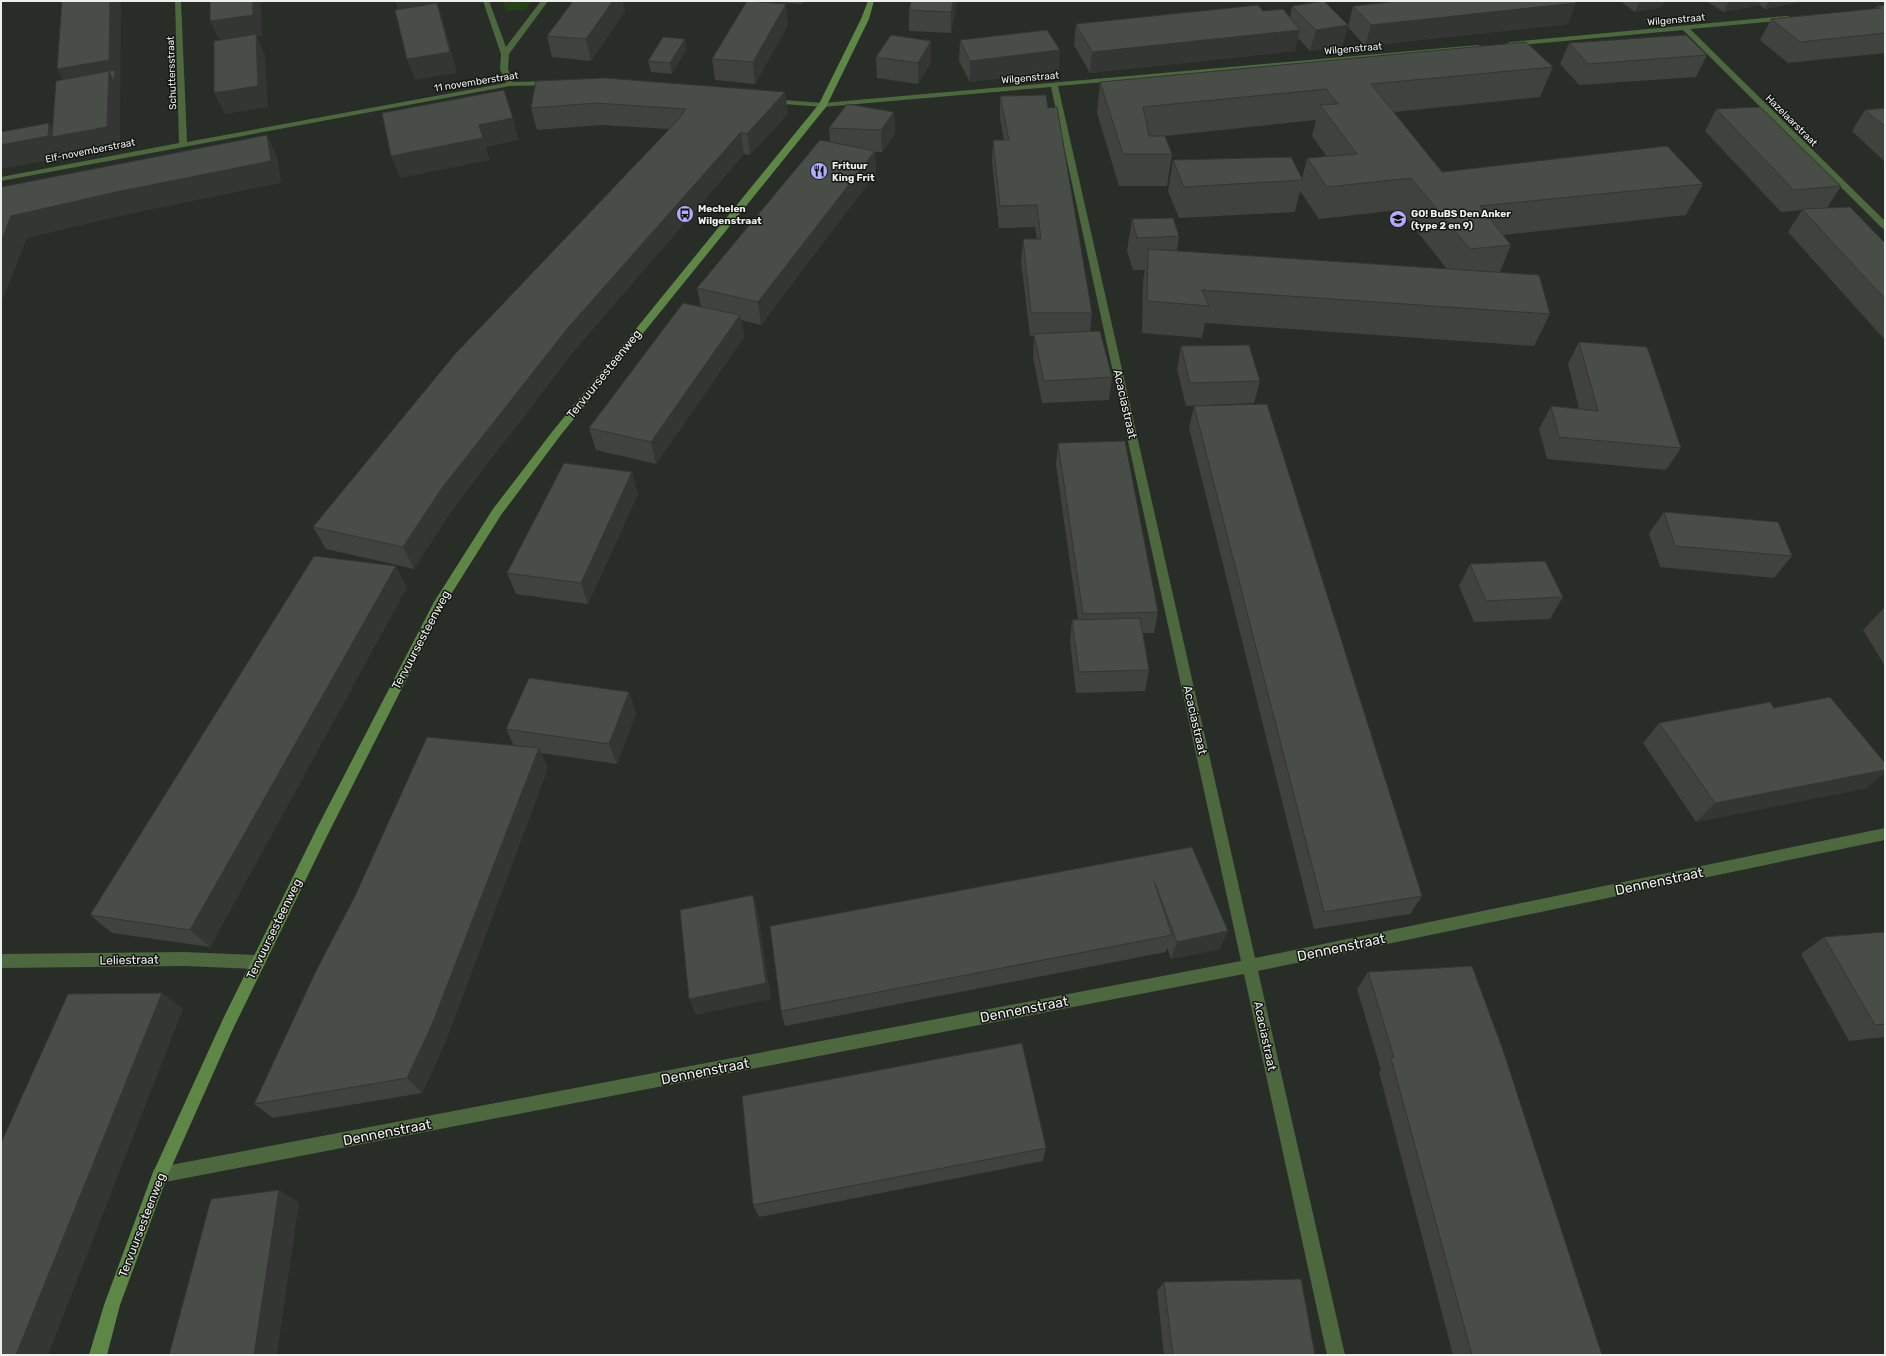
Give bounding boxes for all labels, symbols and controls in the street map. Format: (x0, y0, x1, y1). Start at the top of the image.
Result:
street label: Wilgenstraat (1647, 11, 1706, 29)
street label: Schuttersstraat (165, 36, 179, 110)
street label: Wilgenstraat (1324, 40, 1383, 58)
street label: 11 novemberstraat (433, 69, 519, 95)
street label: Wilgenstraat (1001, 69, 1060, 87)
street label: Hazelaarstraat (1763, 92, 1820, 149)
street label: Elf-novemberstraat (44, 136, 136, 166)
place label: Frituur King Frit (832, 160, 875, 184)
restaurant icon: Frituur King Frit (809, 161, 829, 181)
place label: Mechelen Wilgenstraat (698, 203, 762, 227)
bus stop icon: Mechelen Wilgenstraat (675, 204, 695, 224)
place label: GO! BuBS Den Anker (type 2 en 9) (1411, 208, 1511, 232)
school or university icon: GO! BuBS Den Anker (type 2 en 9) (1388, 209, 1408, 229)
street label: Tervuursesteenweg (564, 327, 644, 421)
street label: Acaciastraat (1110, 368, 1140, 440)
street label: Tervuursesteenweg (389, 588, 453, 692)
street label: Acaciastraat (1180, 684, 1210, 756)
street label: Dennenstraat (1614, 864, 1705, 899)
street label: Tervuursesteenweg (244, 876, 304, 982)
street label: Dennenstraat (1296, 930, 1387, 965)
street label: Leliestraat (99, 952, 159, 968)
street label: Dennenstraat (979, 993, 1070, 1026)
street label: Acaciastraat (1251, 1000, 1279, 1072)
street label: Dennenstraat (660, 1055, 751, 1088)
street label: Dennenstraat (342, 1116, 433, 1149)
street label: Tervuursesteenweg (116, 1171, 168, 1279)

